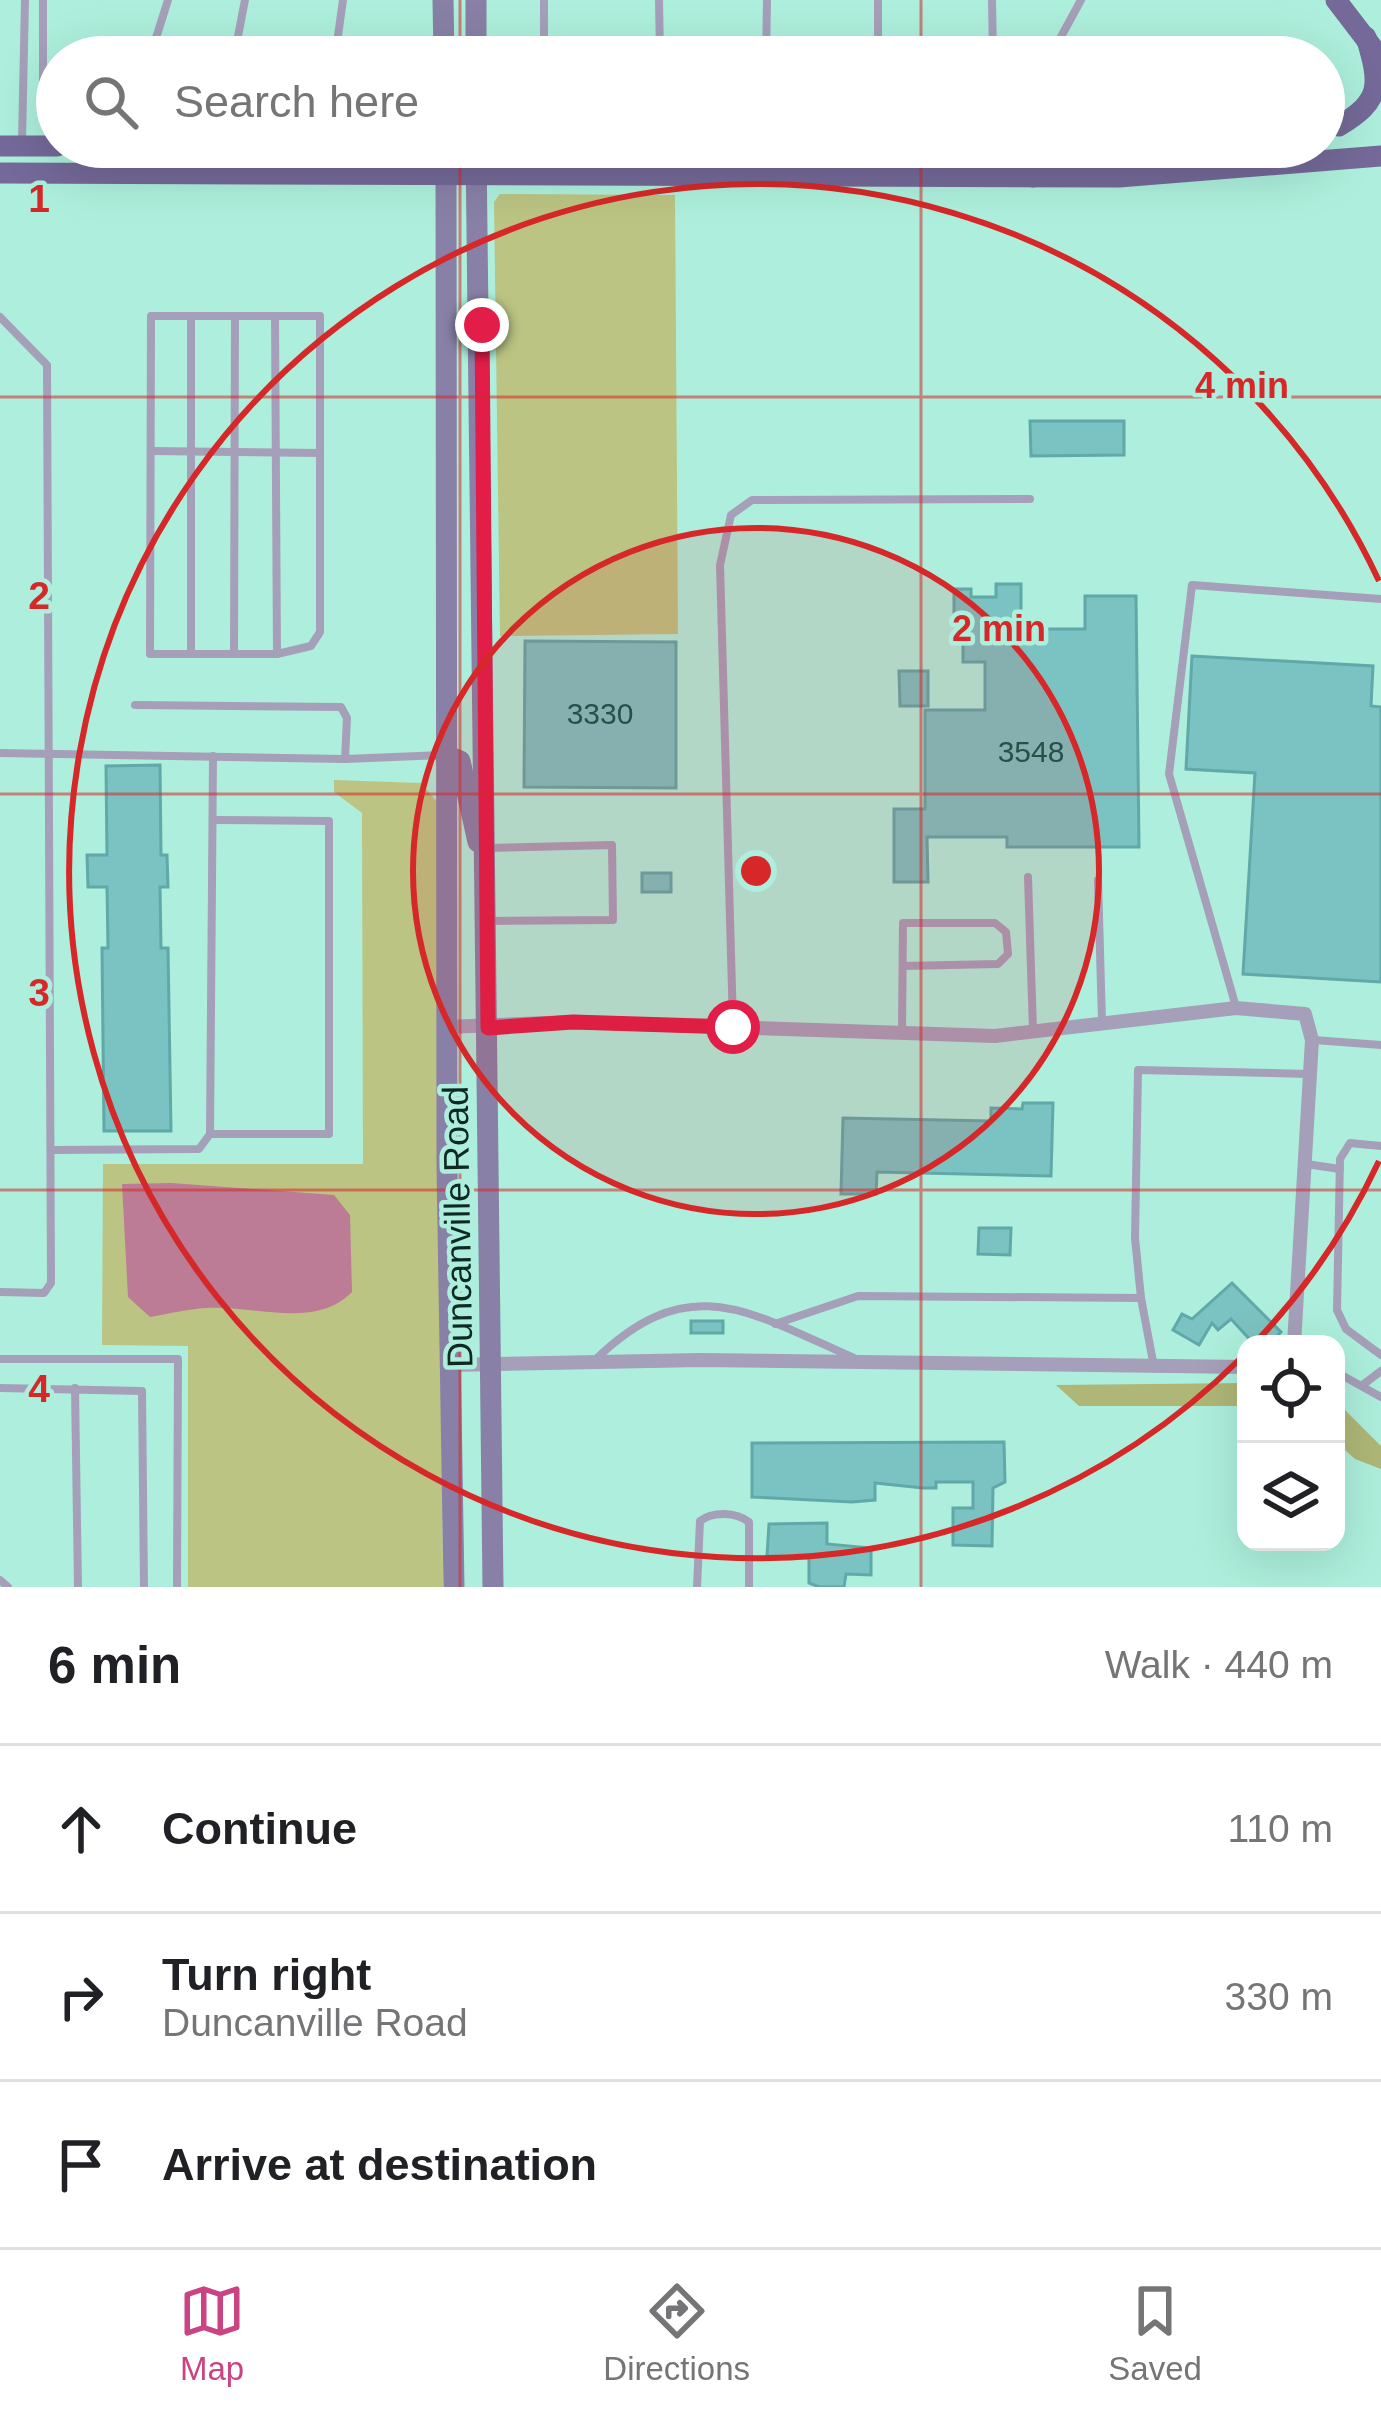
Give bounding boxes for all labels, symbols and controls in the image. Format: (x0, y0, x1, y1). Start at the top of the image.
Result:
search box (36, 36, 1345, 168)
icon: search (78, 69, 144, 135)
text: Search here (174, 76, 419, 127)
text: 1 (28, 177, 50, 220)
route end (455, 298, 509, 352)
text: 4 min (1195, 365, 1289, 406)
text: 2 (28, 574, 50, 617)
text: 2 min (952, 608, 1046, 649)
house number: 3330 (567, 697, 633, 730)
house number: 3548 (998, 735, 1064, 768)
centre of rings (735, 850, 777, 892)
text: 3 (28, 971, 50, 1014)
route start (706, 1000, 760, 1054)
street label: Duncanville Road (435, 1086, 480, 1368)
map controls (1237, 1335, 1345, 1551)
button: locate (1237, 1335, 1345, 1443)
text: 4 (28, 1367, 50, 1410)
button: layers (1237, 1443, 1345, 1551)
text: 6 min (48, 1637, 181, 1694)
text: Walk · 440 m (1105, 1643, 1333, 1686)
icon: ahead (48, 1796, 114, 1862)
text: Continue (162, 1803, 357, 1854)
text: 110 m (1228, 1807, 1333, 1850)
text: Turn right (162, 1949, 371, 2000)
icon: right (48, 1964, 114, 2030)
text: 330 m (1225, 1975, 1333, 2018)
text: Duncanville Road (162, 2001, 468, 2044)
icon: arrive (48, 2132, 114, 2198)
text: Arrive at destination (162, 2139, 597, 2190)
tab: Map (179, 2278, 245, 2388)
tab: Directions (603, 2278, 750, 2388)
tab: Saved (1108, 2278, 1202, 2388)

